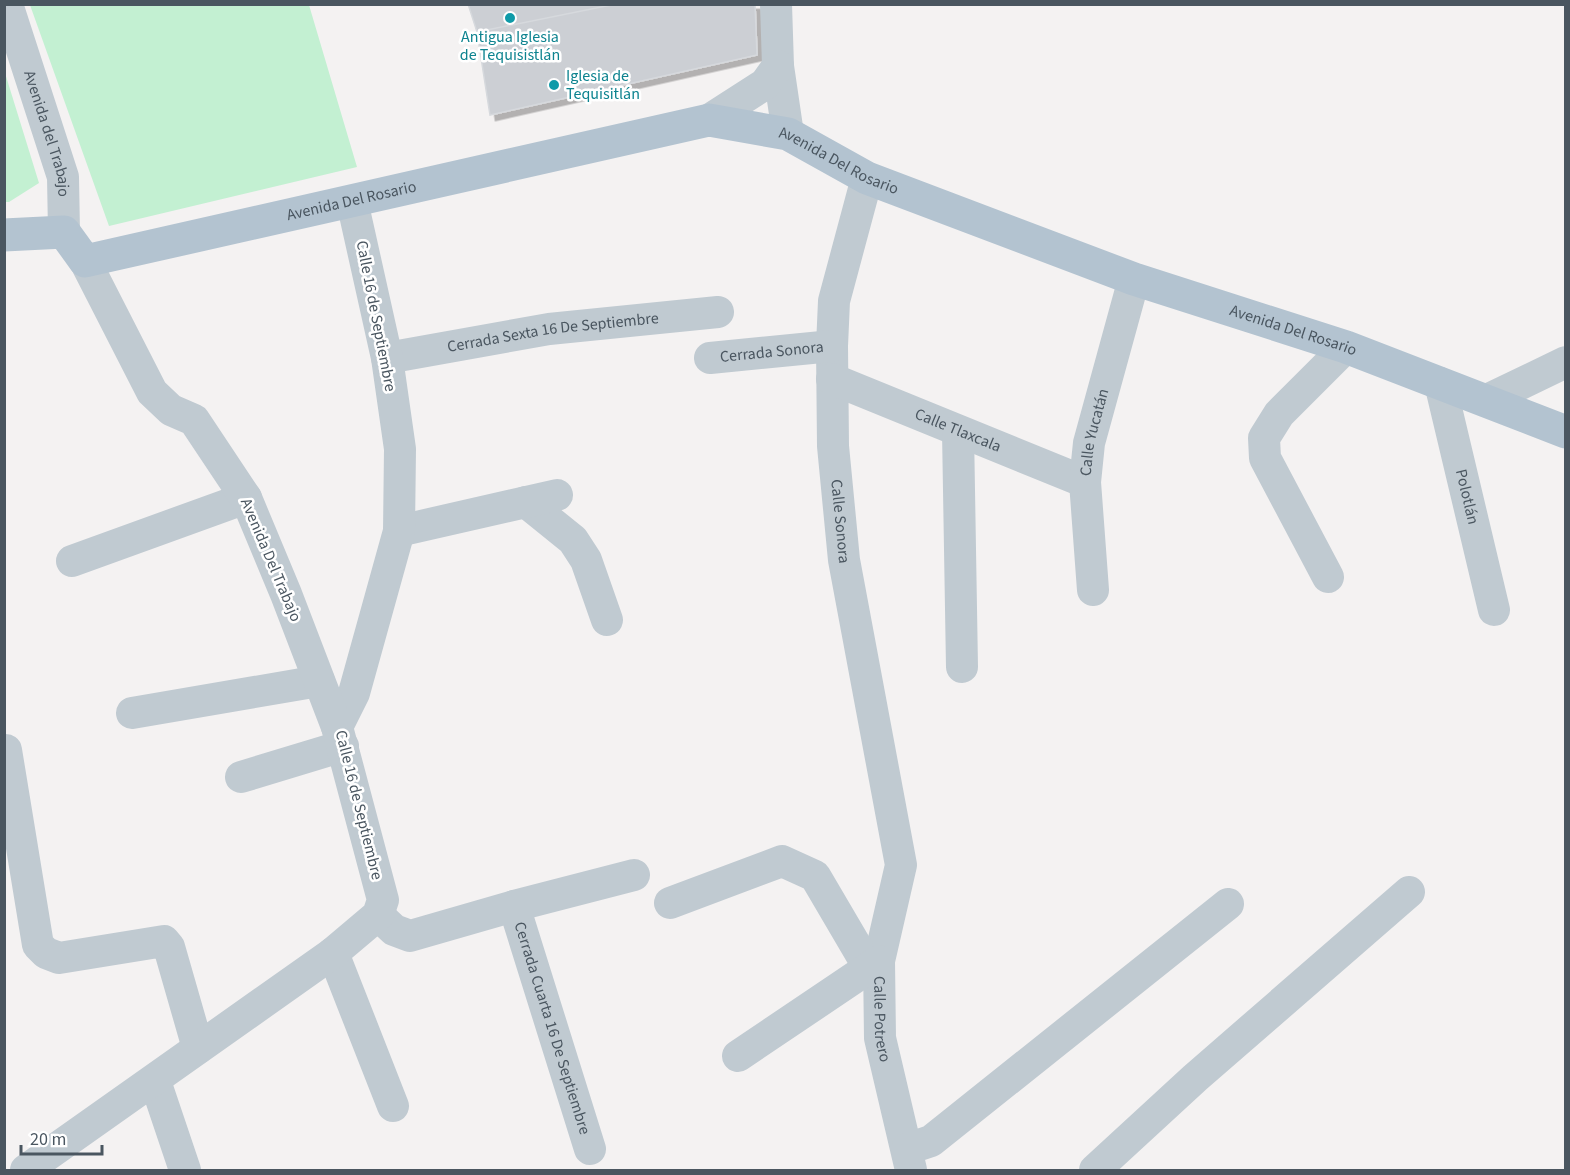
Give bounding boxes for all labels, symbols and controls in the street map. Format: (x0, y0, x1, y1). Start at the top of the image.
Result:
marker: Antigua Iglesia de Tequisistlán (503, 11, 517, 25)
place label: Antigua Iglesia de Tequisistlán (460, 26, 560, 66)
place label: Iglesia de Tequisitlán (566, 65, 640, 105)
street label: Avenida del Trabajo (18, 67, 74, 197)
marker: Iglesia de Tequisitlán (547, 78, 561, 92)
street label: Avenida Del Rosario (777, 122, 902, 200)
street label: Avenida Del Rosario (284, 175, 418, 226)
street label: Calle 16 de Septiembre (351, 239, 401, 393)
street label: Avenida Del Rosario (1227, 299, 1360, 361)
street label: Cerrada Sexta 16 De Septiembre (445, 307, 660, 358)
street label: Cerrada Sonora (719, 336, 825, 368)
street label: Calle Yucatán (1075, 386, 1114, 477)
street label: Calle Tlaxcala (911, 403, 1005, 458)
street label: Polotlán (1450, 467, 1484, 527)
street label: Calle Sonora (825, 478, 855, 564)
street label: Avenida Del Trabajo (235, 495, 307, 625)
street label: Calle 16 de Septiembre (330, 728, 388, 882)
street label: Cerrada Cuarta 16 De Septiembre (509, 919, 596, 1137)
street label: Calle Potrero (868, 976, 896, 1064)
scale bar (21, 1118, 102, 1156)
text: 20 m (30, 1127, 66, 1152)

